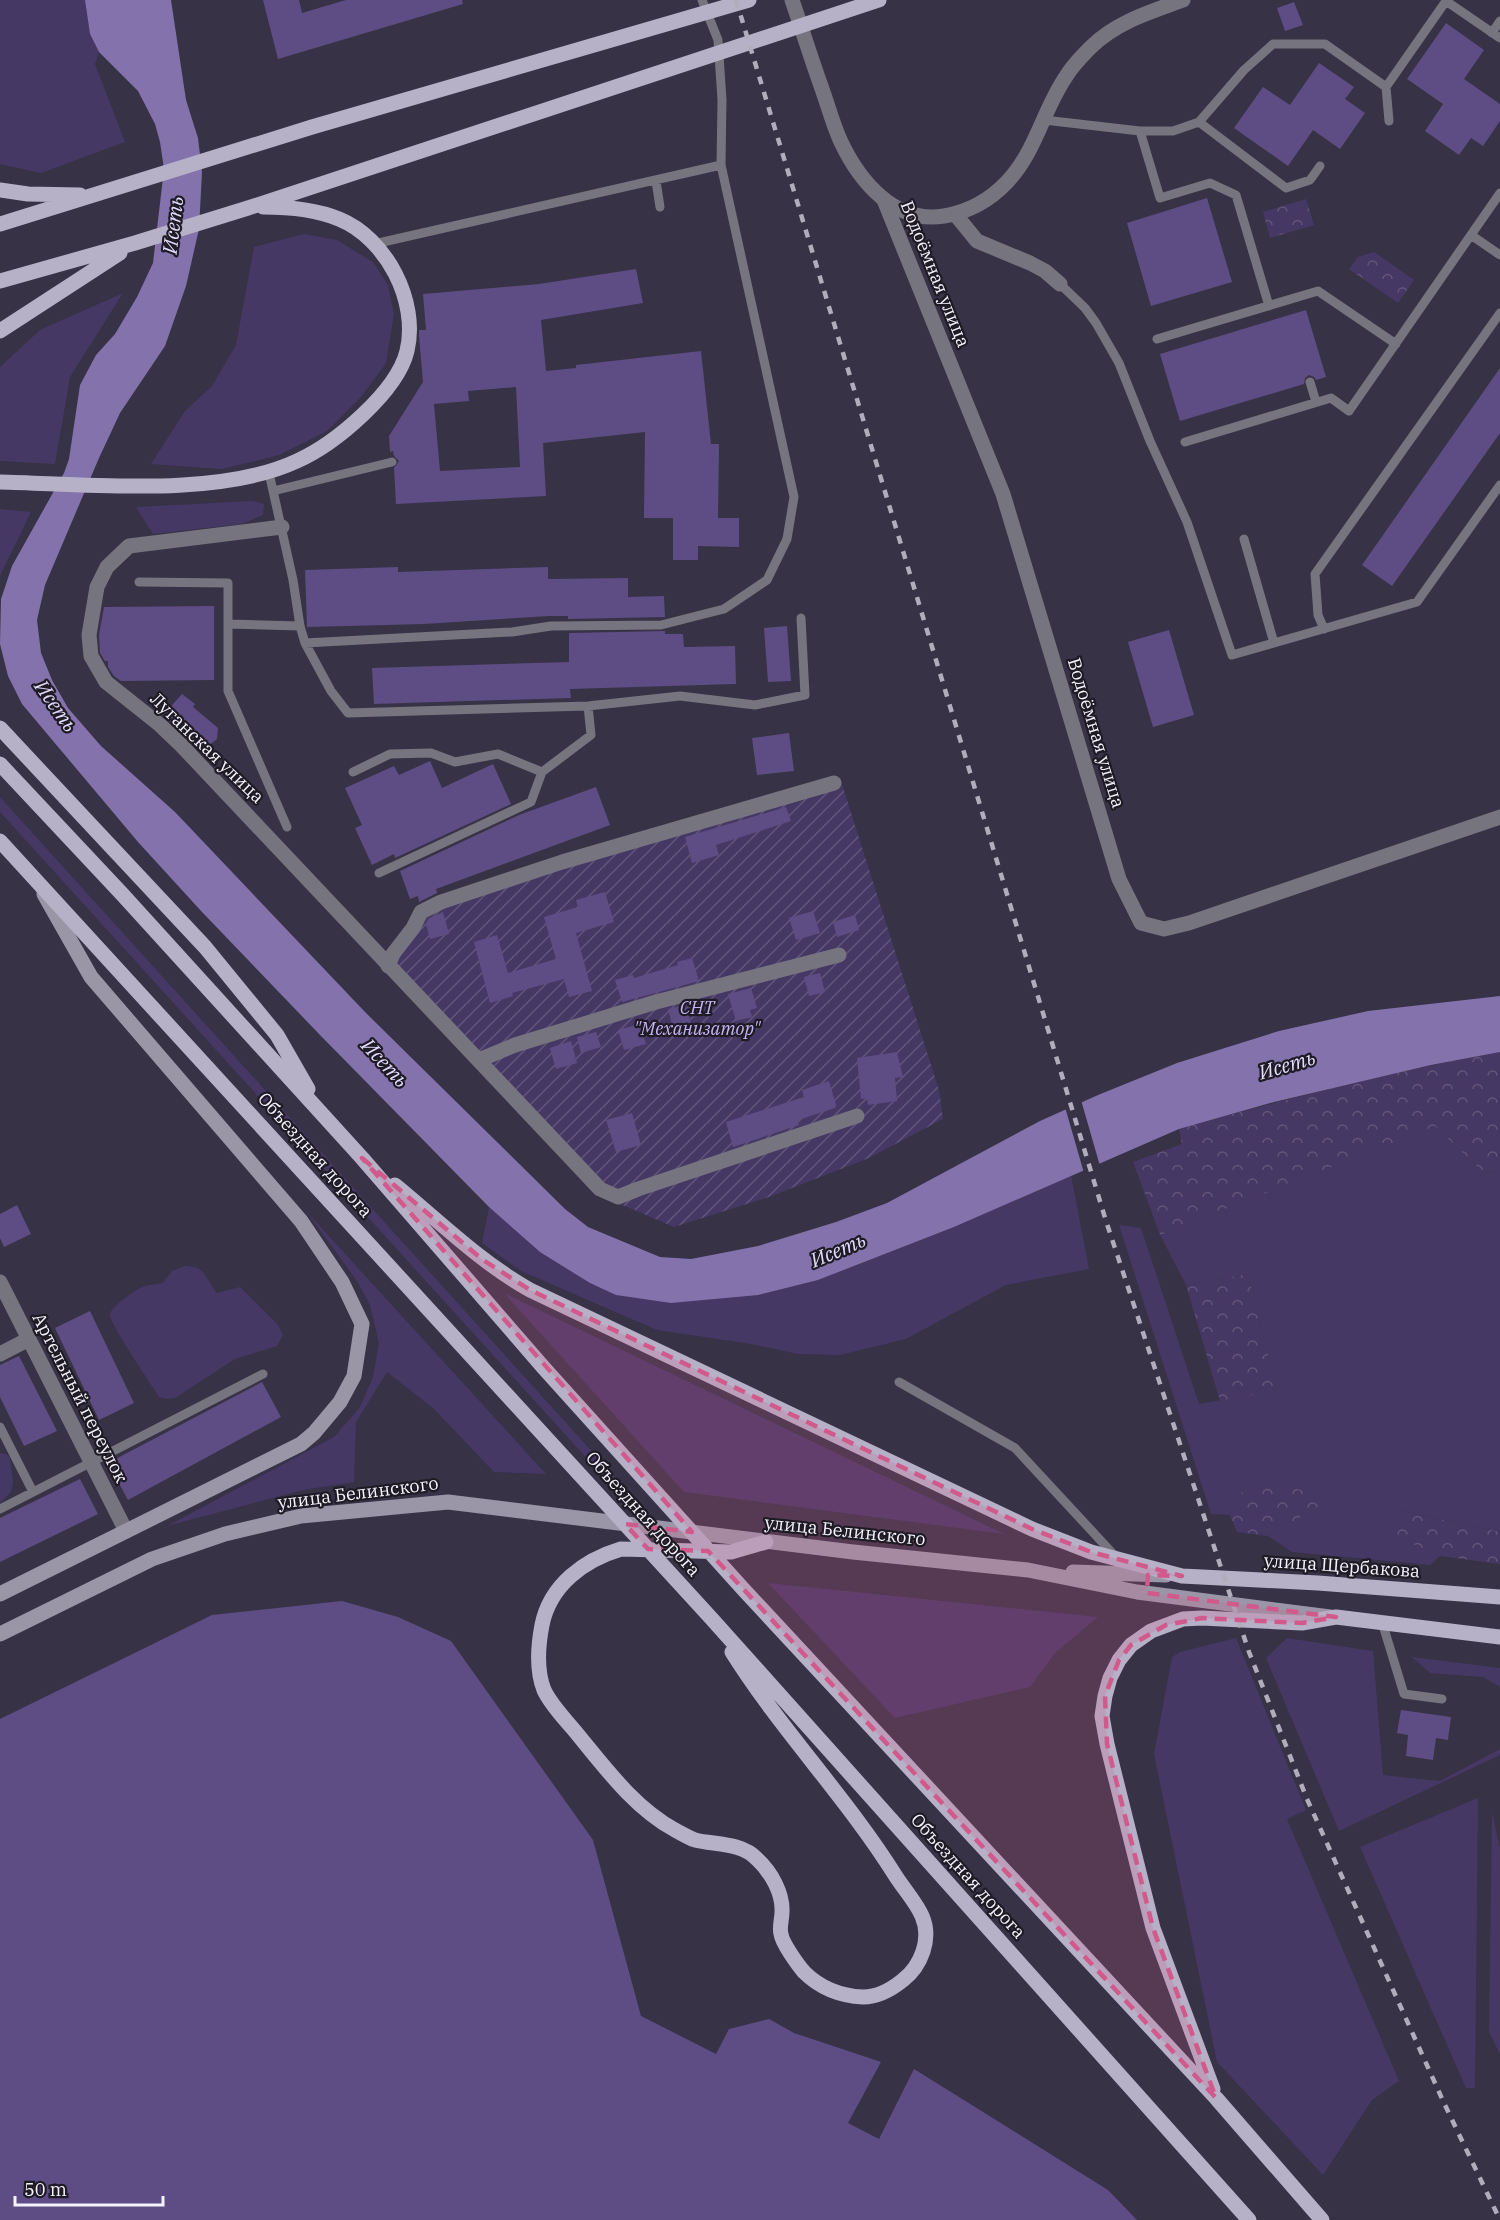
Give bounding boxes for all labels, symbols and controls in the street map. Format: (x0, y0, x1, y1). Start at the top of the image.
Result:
water label: Исеть (155, 194, 189, 256)
street label: Водоёмная улица (896, 197, 975, 351)
street label: Водоёмная улица (1063, 655, 1130, 811)
water label: Исеть (28, 673, 84, 737)
street label: Луганская улица (145, 687, 269, 808)
park label: СНТ "Механизатор" (634, 996, 761, 1040)
water label: Исеть (355, 1031, 415, 1093)
water label: Исеть (1254, 1044, 1319, 1086)
street label: Объездная дорога (253, 1087, 378, 1222)
water label: Исеть (805, 1226, 870, 1274)
street label: Артельный переулок (28, 1309, 134, 1487)
street label: Объездная дорога (581, 1446, 706, 1581)
street label: улица Белинского (276, 1471, 440, 1514)
street label: улица Белинского (763, 1511, 927, 1550)
street label: улица Щербакова (1263, 1549, 1421, 1582)
street label: Объездная дорога (906, 1808, 1031, 1943)
scale bar (15, 2169, 164, 2207)
text: 50 m (24, 2178, 67, 2201)

